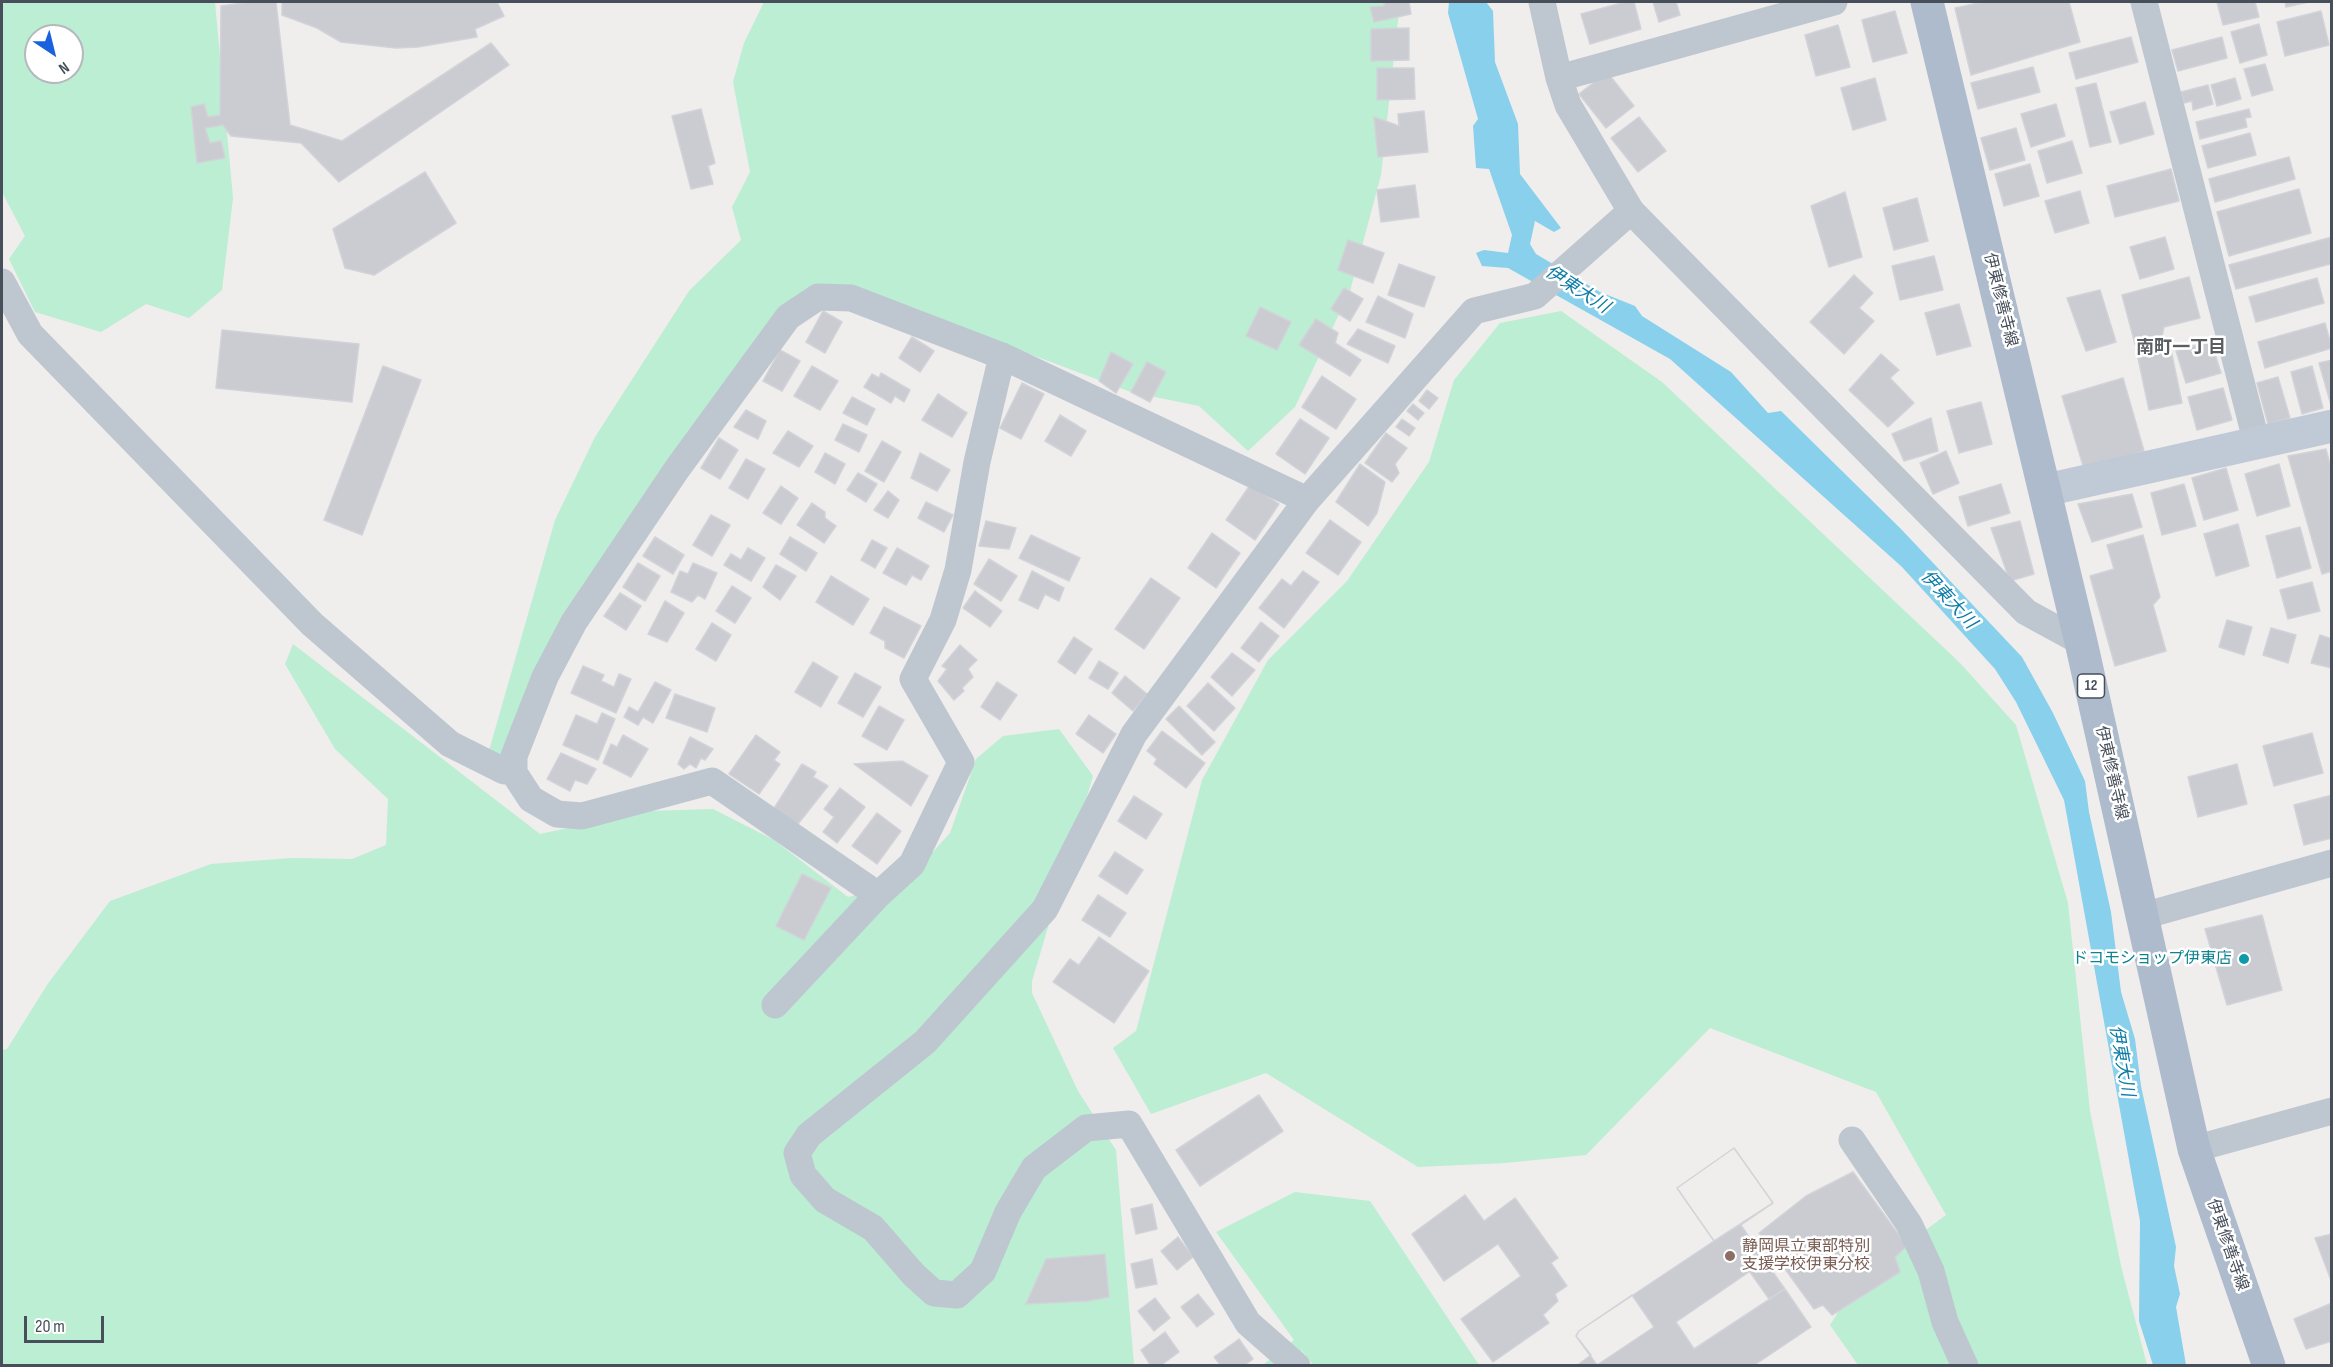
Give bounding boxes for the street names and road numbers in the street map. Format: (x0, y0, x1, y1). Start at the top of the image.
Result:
street label: 伊東修善寺線 (1979, 251, 2021, 349)
road number: 12 (2078, 674, 2104, 698)
street label: 伊東修善寺線 (2091, 724, 2131, 822)
street label: 伊東修善寺線 (2202, 1196, 2252, 1294)

